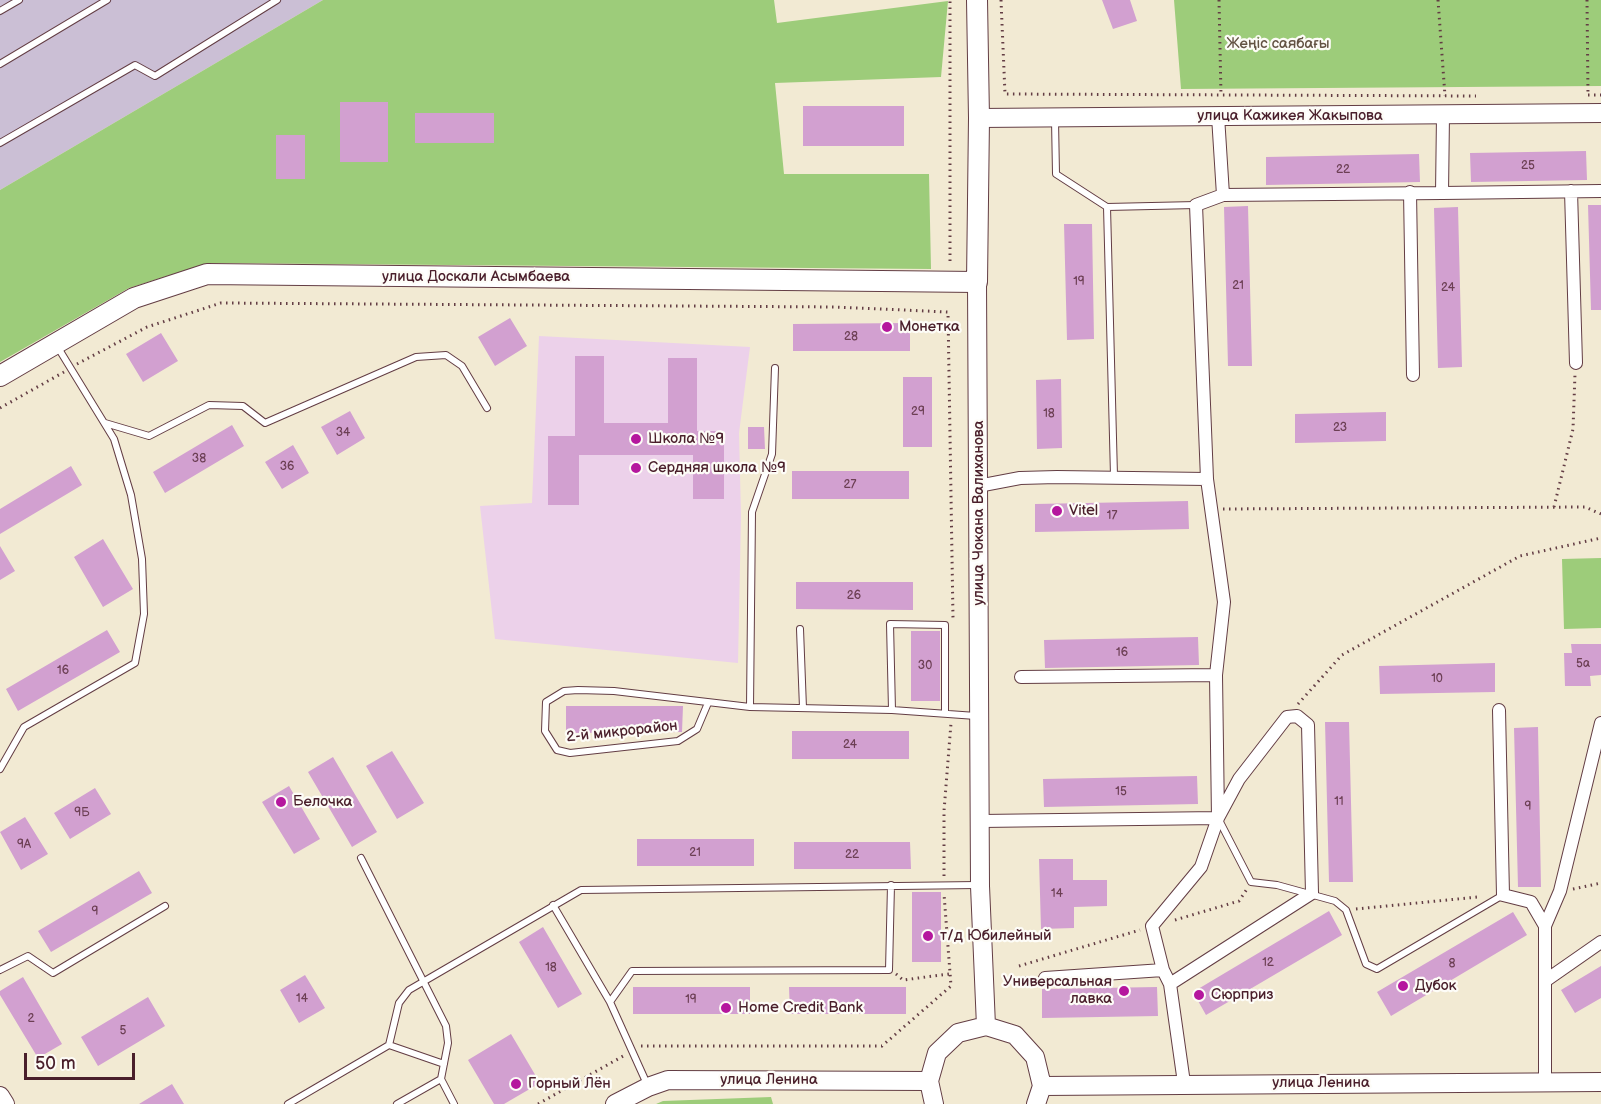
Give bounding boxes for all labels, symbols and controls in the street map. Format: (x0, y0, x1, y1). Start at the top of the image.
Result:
park label: Жеңіс саябағы (1226, 35, 1330, 53)
street label: улица Кажикея Жакыпова (1197, 107, 1383, 125)
house number: 25 (1521, 159, 1535, 173)
house number: 22 (1336, 163, 1350, 177)
street label: улица Доскали Асымбаева (382, 268, 570, 286)
house number: 19 (1073, 275, 1085, 289)
house number: 21 (1232, 279, 1244, 293)
house number: 24 (1441, 281, 1455, 295)
place label: Монетка (899, 318, 960, 336)
marker: Монетка (880, 320, 894, 334)
house number: 28 (844, 330, 858, 344)
house number: 29 (911, 405, 925, 419)
house number: 18 (1043, 407, 1055, 421)
street label: улица Чокана Валиханова (970, 420, 988, 606)
house number: 23 (1333, 421, 1347, 435)
house number: 34 (336, 426, 350, 440)
place label: Школа №9 (648, 430, 724, 448)
marker: Школа №9 (629, 432, 643, 446)
house number: 38 (192, 452, 206, 466)
place label: Сердняя школа №9 (648, 459, 786, 477)
house number: 36 (280, 460, 294, 474)
marker: Сердняя школа №9 (629, 461, 643, 475)
house number: 27 (844, 478, 856, 492)
place label: Vitel (1069, 502, 1098, 520)
marker: Vitel (1050, 504, 1064, 518)
house number: 17 (1107, 509, 1117, 523)
house number: 26 (847, 589, 861, 603)
house number: 16 (1116, 646, 1128, 660)
house number: 5а (1576, 657, 1590, 671)
house number: 30 (918, 659, 932, 673)
house number: 16 (57, 664, 69, 678)
house number: 10 (1431, 672, 1443, 686)
street label: 2-й микрорайон (566, 717, 678, 747)
house number: 24 (843, 738, 857, 752)
house number: 15 (1115, 785, 1127, 799)
place label: Белочка (293, 793, 352, 811)
marker: Белочка (274, 795, 288, 809)
house number: 11 (1334, 795, 1344, 809)
house number: 9 (1525, 800, 1531, 814)
house number: 9Б (74, 806, 90, 820)
house number: 9А (17, 838, 31, 852)
house number: 21 (689, 846, 701, 860)
house number: 22 (845, 848, 859, 862)
house number: 14 (1051, 887, 1063, 901)
house number: 9 (92, 905, 98, 919)
place label: т/д Юбилейный (940, 927, 1052, 945)
marker: т/д Юбилейный (921, 929, 935, 943)
house number: 12 (1262, 956, 1274, 970)
house number: 8 (1449, 957, 1455, 971)
house number: 18 (545, 961, 557, 975)
place label: Универсальная лавка (1003, 973, 1112, 1008)
place label: Дубок (1415, 977, 1457, 995)
marker: Дубок (1396, 979, 1410, 993)
marker: Универсальная лавка (1117, 984, 1131, 998)
place label: Сюрприз (1211, 986, 1274, 1004)
marker: Сюрприз (1192, 988, 1206, 1002)
house number: 14 (296, 992, 308, 1006)
house number: 19 (685, 993, 697, 1007)
place label: Home Credit Bank (738, 999, 863, 1017)
marker: Home Credit Bank (719, 1001, 733, 1015)
house number: 2 (27, 1012, 35, 1026)
house number: 5 (120, 1024, 126, 1038)
scale bar (27, 1041, 138, 1079)
text: 50 m (35, 1053, 76, 1074)
street label: улица Ленина (720, 1071, 818, 1089)
street label: улица Ленина (1272, 1074, 1370, 1092)
place label: Горный Лён (528, 1075, 611, 1093)
marker: Горный Лён (509, 1077, 523, 1091)

